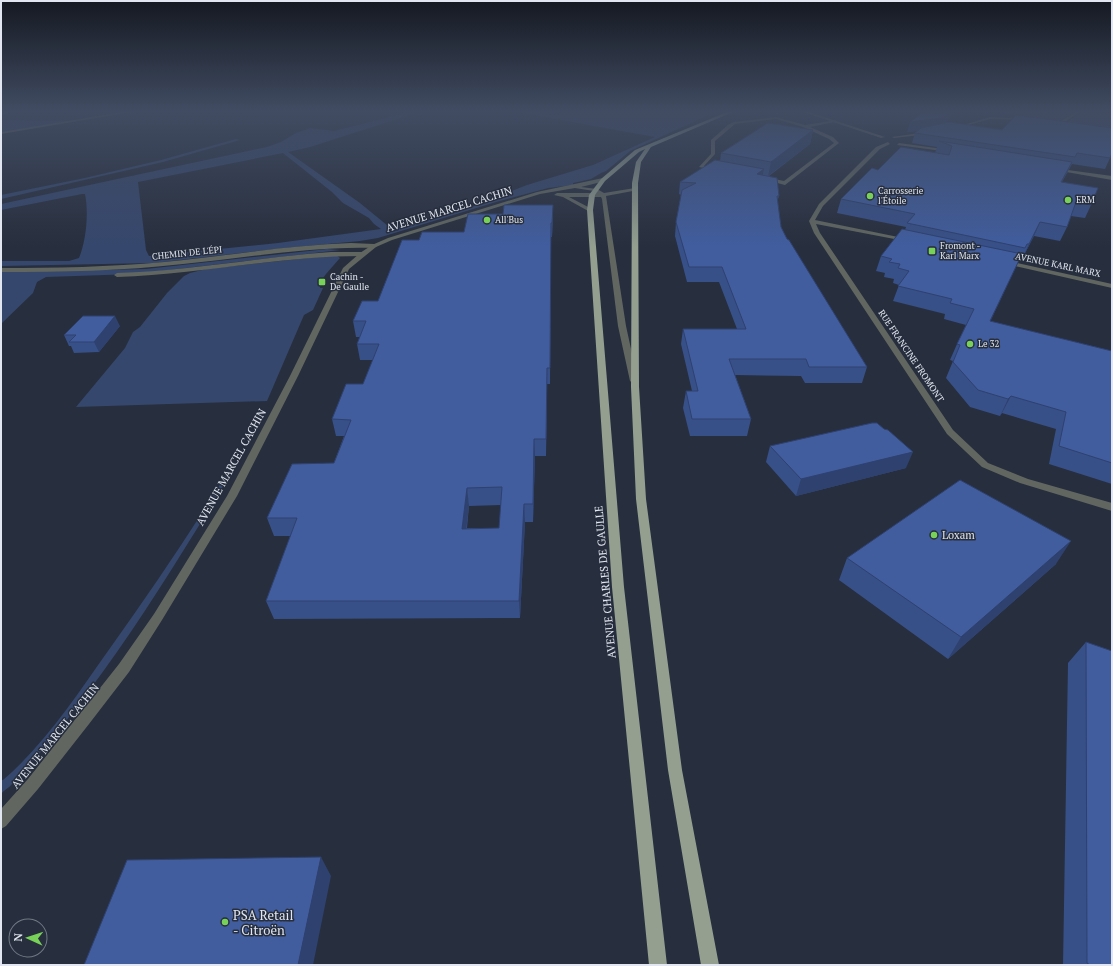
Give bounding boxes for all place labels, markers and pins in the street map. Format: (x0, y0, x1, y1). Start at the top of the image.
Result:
place label: Carrosserie l'Étoile (878, 185, 924, 207)
marker: Carrosserie l'Étoile (865, 191, 875, 201)
place label: ERM (1076, 194, 1095, 206)
marker: ERM (1063, 195, 1073, 205)
place label: All'Bus (495, 214, 523, 226)
marker: All'Bus (482, 215, 492, 225)
place label: Fromont - Karl Marx (940, 240, 981, 262)
marker: Fromont - Karl Marx (927, 246, 937, 256)
place label: Cachin - De Gaulle (330, 271, 369, 293)
marker: Cachin - De Gaulle (317, 277, 327, 287)
place label: Le 32 (978, 338, 999, 350)
marker: Le 32 (965, 339, 975, 349)
place label: Loxam (942, 528, 975, 542)
marker: Loxam (929, 530, 939, 540)
place label: PSA Retail - Citroën (233, 906, 293, 939)
marker: PSA Retail - Citroën (220, 917, 230, 927)

